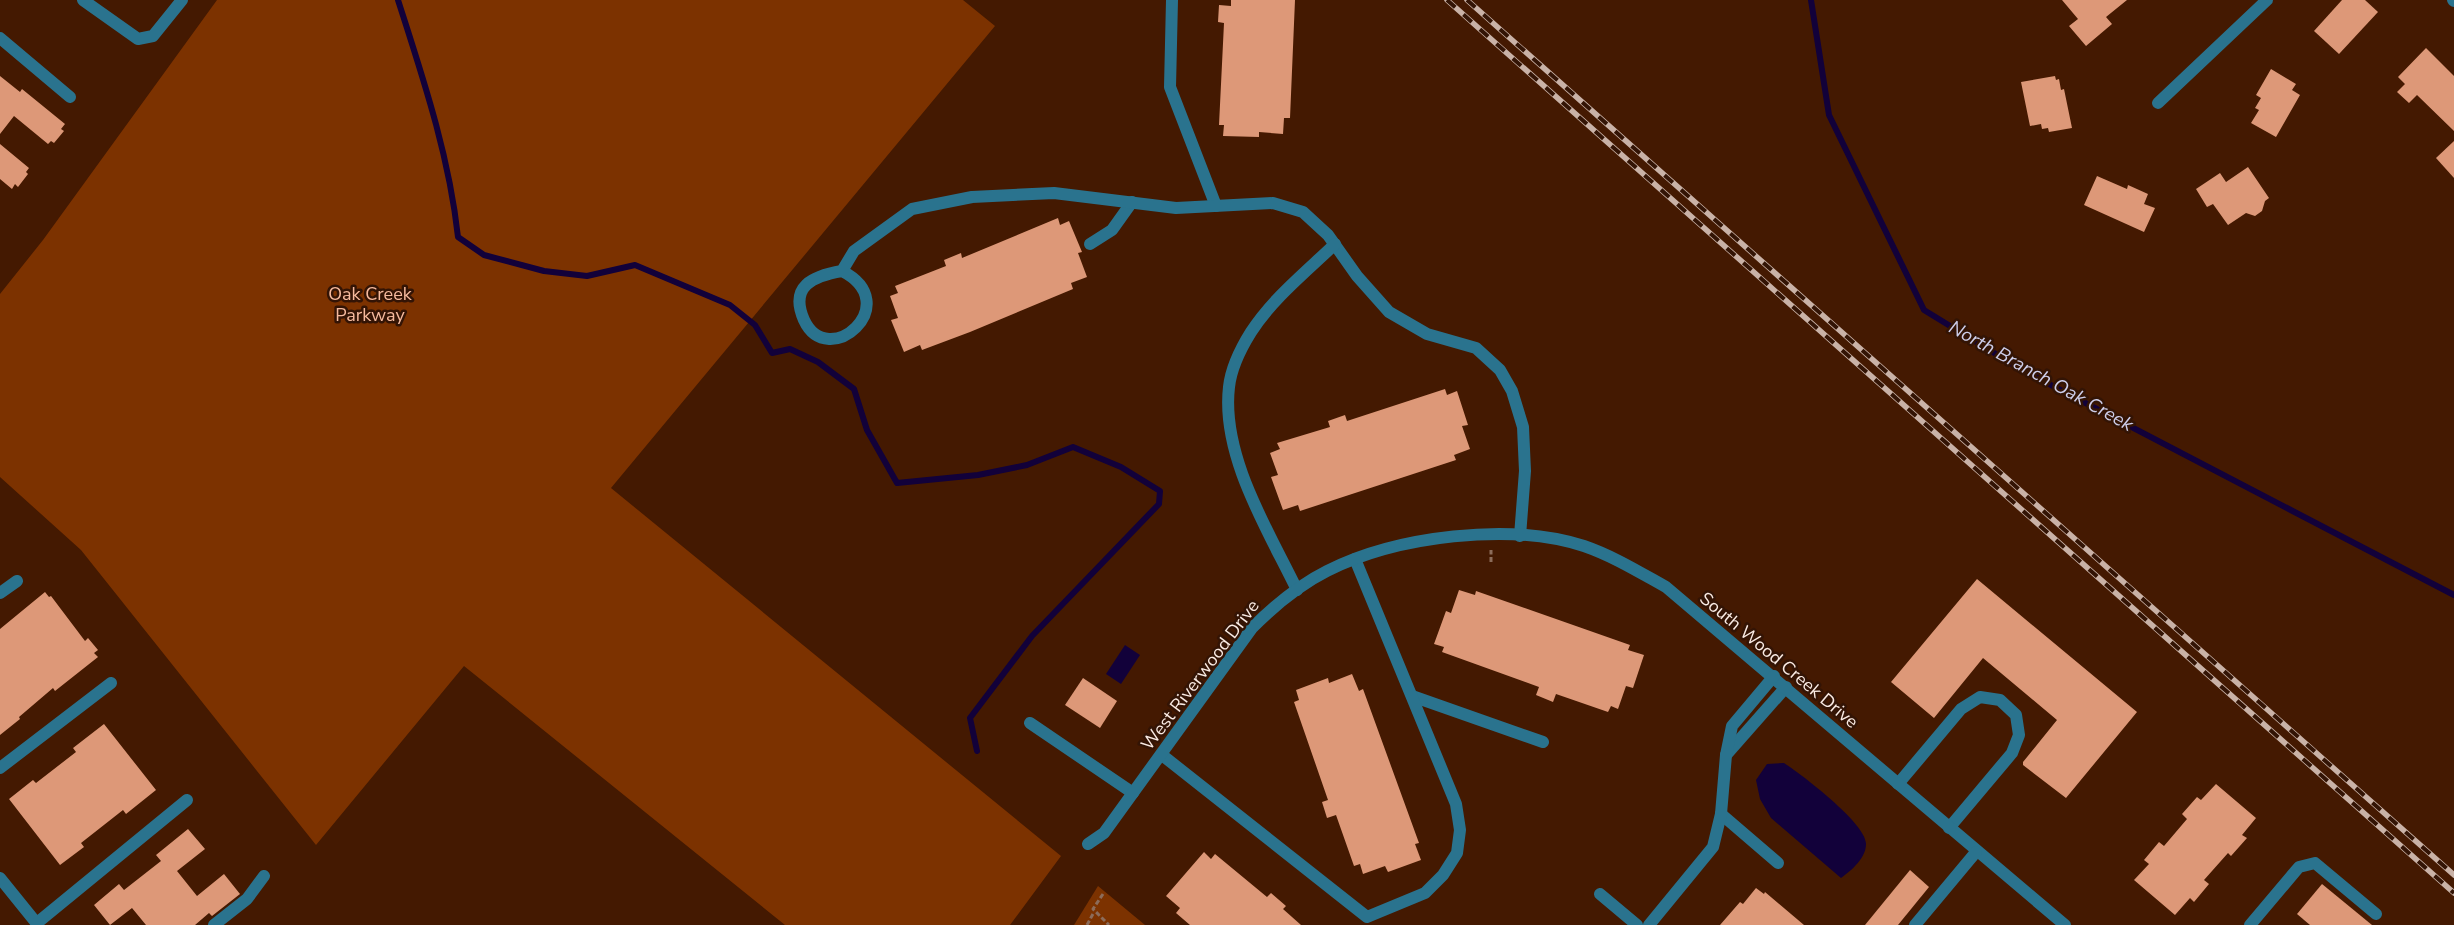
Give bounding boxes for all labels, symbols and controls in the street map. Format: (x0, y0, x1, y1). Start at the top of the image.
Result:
park label: Oak Creek Parkway (328, 282, 413, 327)
water label: North Branch Oak Creek (1944, 314, 2138, 438)
street label: South Wood Creek Drive (1695, 586, 1863, 734)
street label: West Riverwood Drive (1135, 595, 1265, 755)

